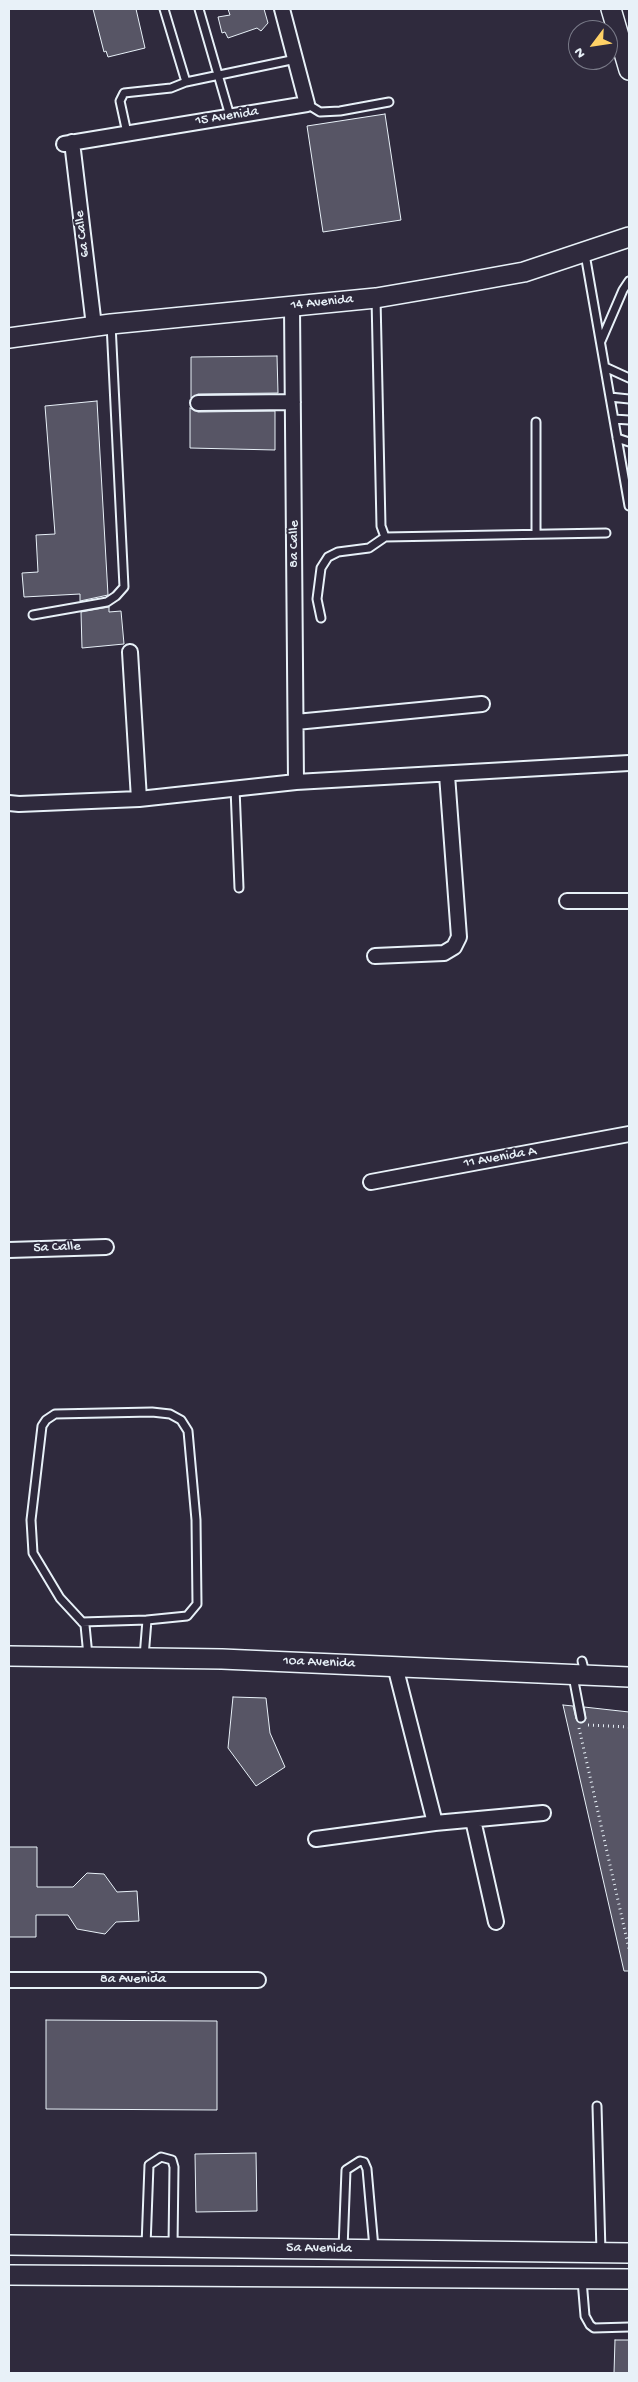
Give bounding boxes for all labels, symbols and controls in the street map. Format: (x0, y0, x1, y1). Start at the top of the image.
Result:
north arrow (568, 20, 618, 70)
text: N (571, 44, 590, 61)
street label: 15 Avenida (194, 104, 260, 130)
street label: 6a Calle (72, 210, 94, 258)
street label: 14 Avenida (290, 291, 354, 315)
street label: 8a Calle (287, 520, 303, 568)
street label: 11 Avenida A (462, 1143, 538, 1173)
street label: 5a Calle (33, 1239, 81, 1257)
street label: 10a Avenida (283, 1653, 355, 1673)
street label: 8a Avenida (100, 1972, 166, 1988)
street label: 5a Avenida (286, 2240, 352, 2258)

